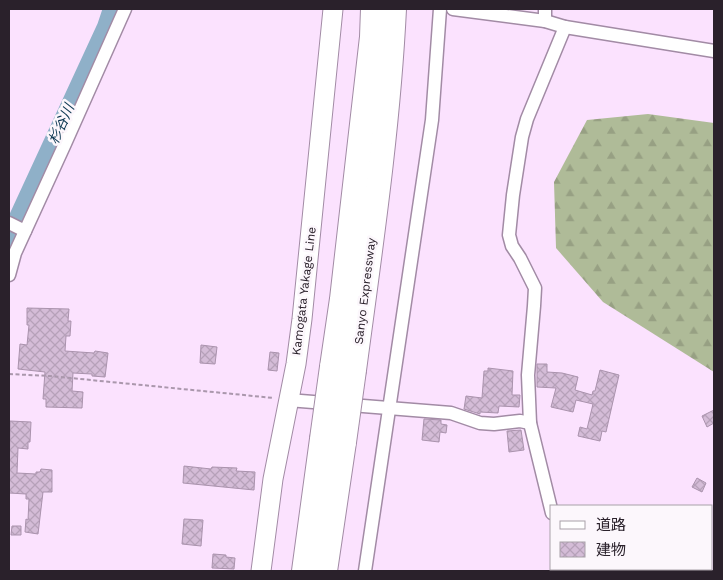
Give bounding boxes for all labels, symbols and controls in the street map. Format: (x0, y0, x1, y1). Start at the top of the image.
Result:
water label: 杉谷川 (45, 100, 78, 146)
street label: Kamogata Yakage Line (289, 226, 319, 356)
street label: Sanyo Expressway (352, 236, 379, 345)
legend (550, 505, 713, 570)
text: 道路 (596, 516, 626, 534)
text: 建物 (596, 541, 626, 559)

